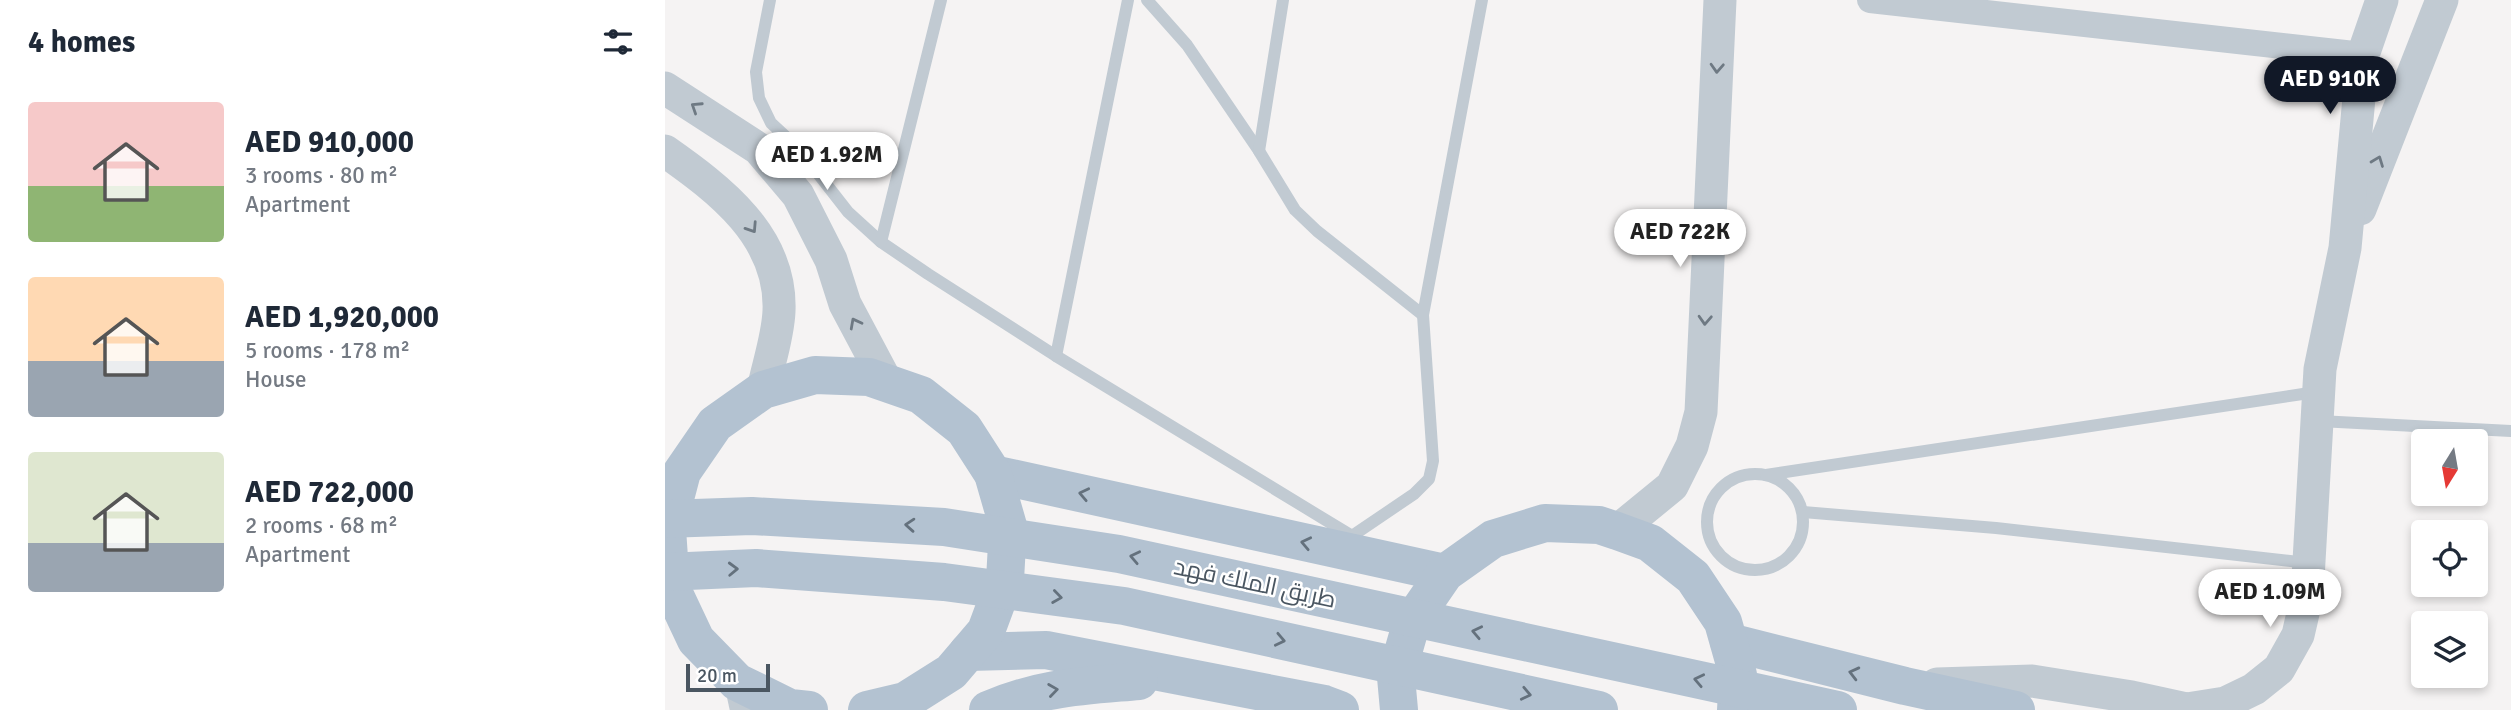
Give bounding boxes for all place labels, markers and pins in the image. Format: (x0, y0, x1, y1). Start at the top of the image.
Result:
pin: AED 910K (2258, 57, 2402, 116)
pin: AED 1.92M (747, 132, 907, 192)
pin: AED 722K (1608, 210, 1752, 269)
pin: AED 1.09M (2190, 570, 2350, 629)

